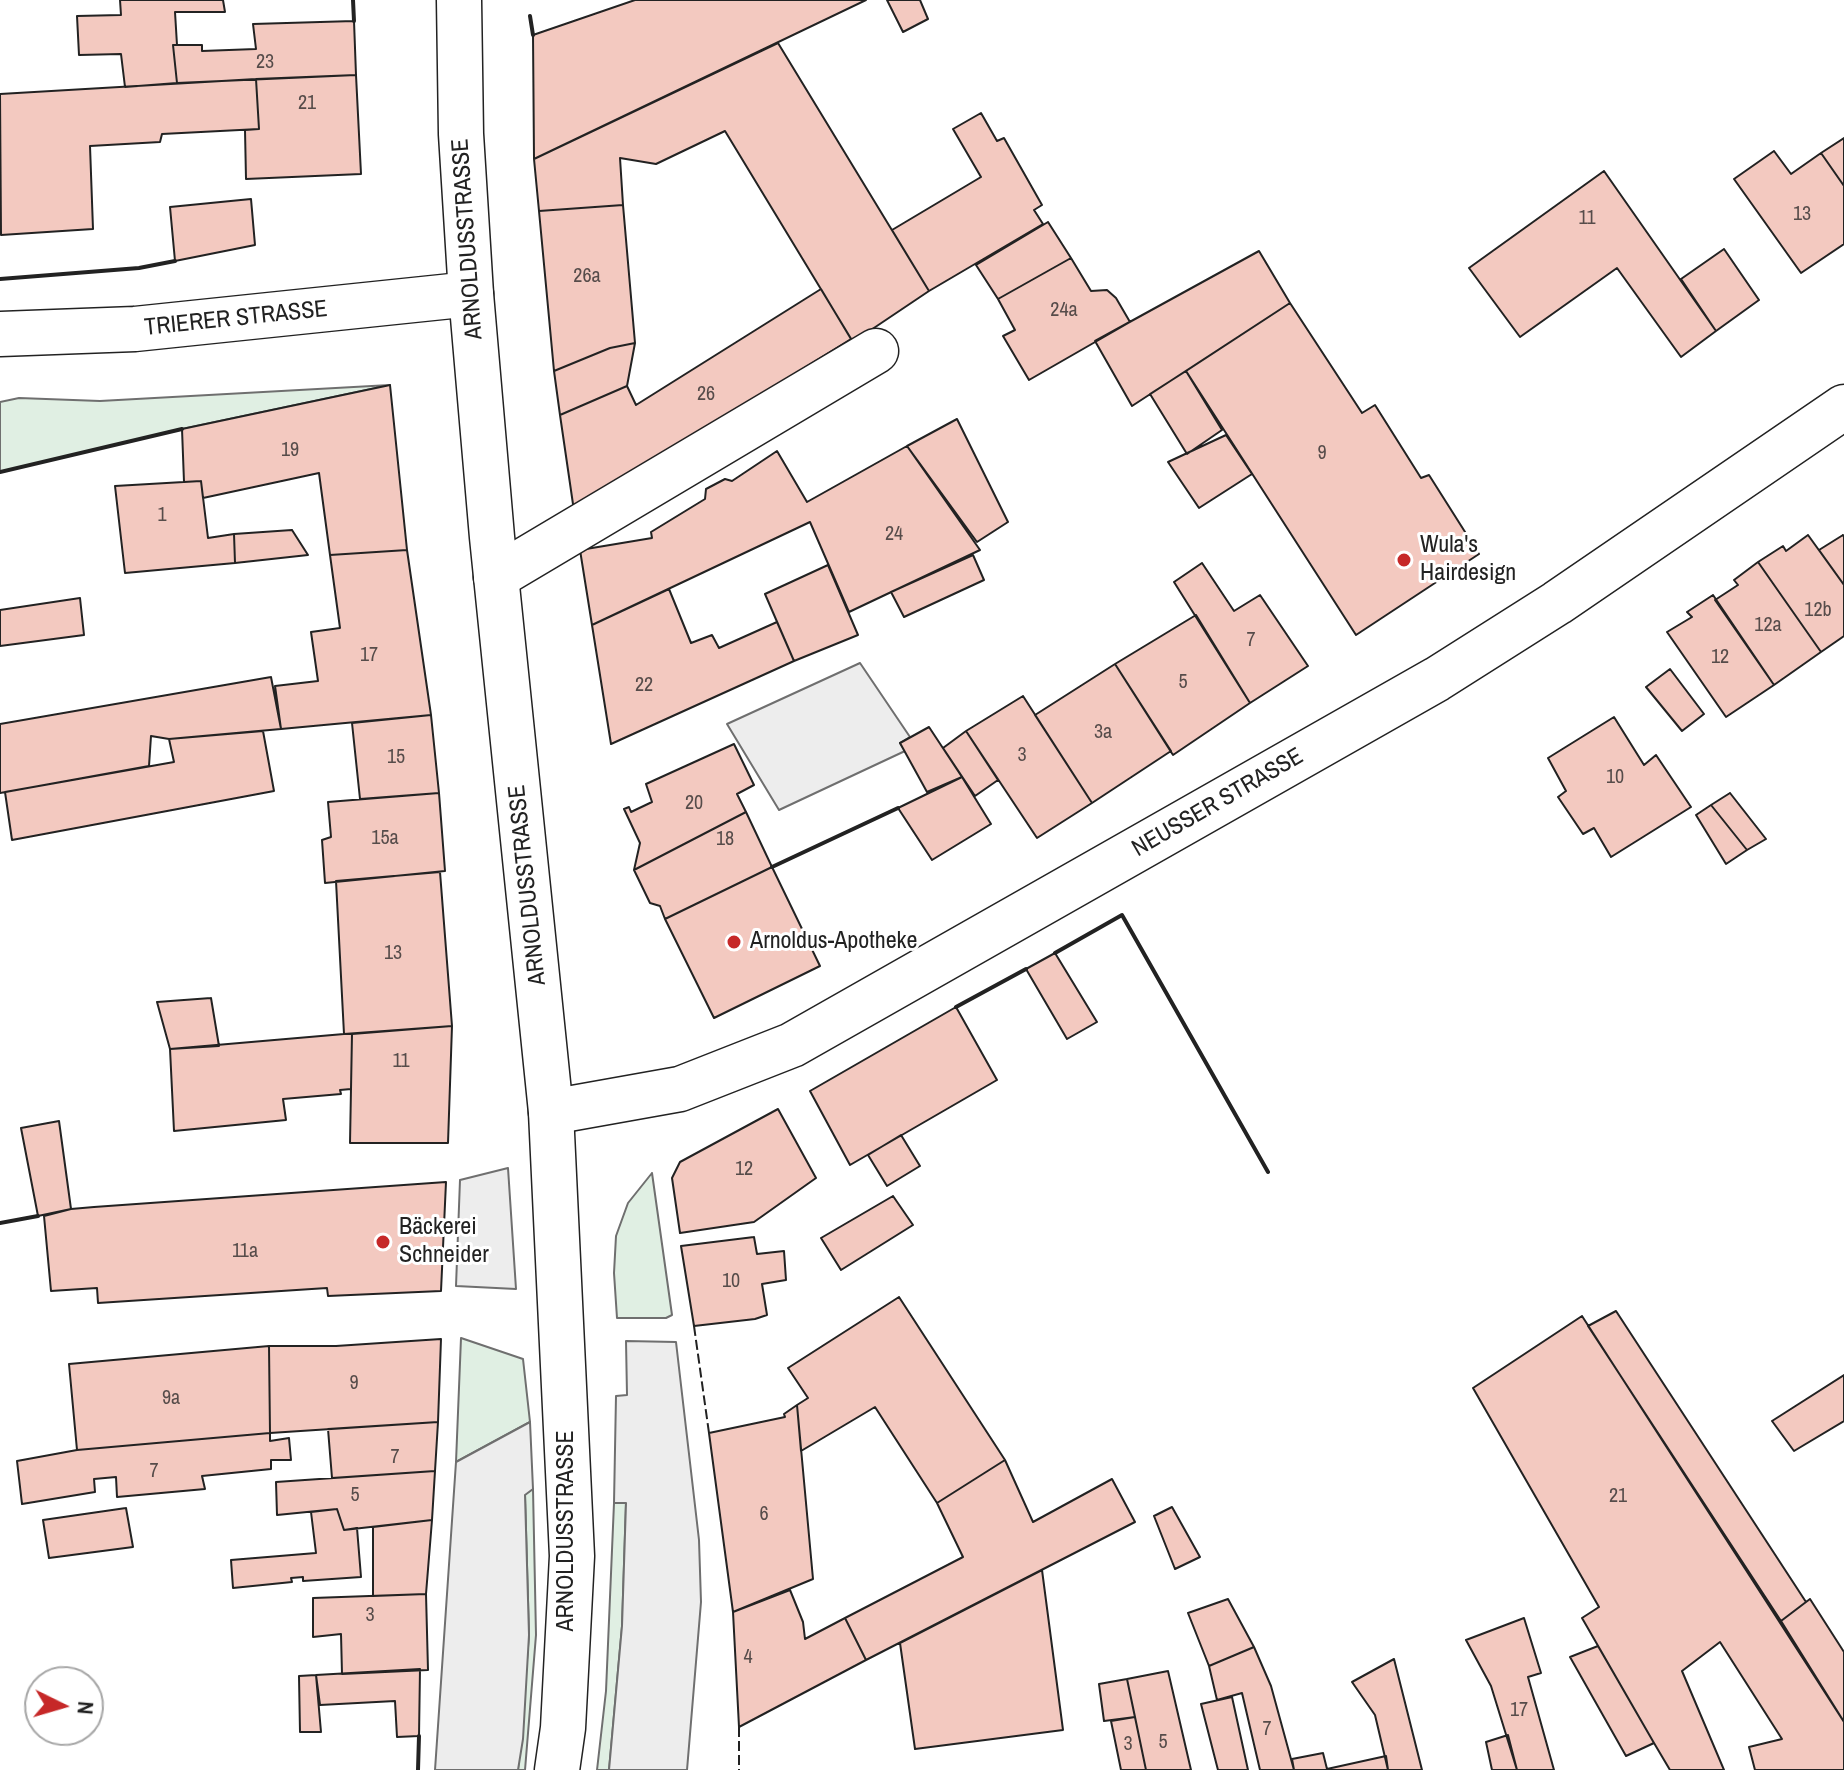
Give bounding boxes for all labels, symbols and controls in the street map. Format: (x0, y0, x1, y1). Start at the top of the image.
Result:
house number: 23 (256, 51, 274, 75)
house number: 21 (298, 92, 316, 116)
street label: ARNOLDUSSTRASSE (447, 138, 489, 340)
house number: 13 (1793, 203, 1811, 227)
house number: 11 (1578, 207, 1596, 231)
house number: 26a (573, 265, 601, 289)
street label: TRIERER STRASSE (143, 295, 329, 343)
house number: 24a (1050, 299, 1078, 323)
house number: 26 (697, 383, 715, 407)
house number: 19 (281, 439, 299, 463)
house number: 9 (1317, 442, 1327, 466)
house number: 1 (157, 504, 167, 528)
house number: 24 (885, 523, 903, 547)
place label: Wula's Hairdesign (1420, 532, 1516, 588)
marker: Wula's Hairdesign (1395, 551, 1413, 569)
house number: 12b (1804, 599, 1832, 623)
house number: 12a (1754, 614, 1782, 638)
house number: 7 (1246, 629, 1256, 653)
house number: 17 (360, 644, 378, 668)
house number: 12 (1711, 646, 1729, 670)
house number: 5 (1178, 671, 1188, 695)
house number: 22 (635, 674, 653, 698)
house number: 3a (1094, 721, 1112, 745)
street label: NEUSSER STRASSE (1127, 742, 1309, 864)
house number: 3 (1017, 744, 1027, 768)
house number: 15 (387, 746, 405, 770)
house number: 10 (1606, 766, 1624, 790)
street label: ARNOLDUSSTRASSE (503, 783, 553, 987)
house number: 20 (685, 792, 703, 816)
house number: 15a (371, 827, 399, 851)
house number: 18 (716, 828, 734, 852)
place label: Arnoldus-Apotheke (750, 928, 917, 956)
marker: Arnoldus-Apotheke (725, 933, 743, 951)
house number: 13 (384, 942, 402, 966)
house number: 11 (392, 1050, 410, 1074)
house number: 12 (735, 1158, 753, 1182)
place label: Bäckerei Schneider (399, 1214, 489, 1270)
marker: Bäckerei Schneider (374, 1233, 392, 1251)
house number: 11a (232, 1240, 258, 1264)
house number: 10 (722, 1270, 740, 1294)
house number: 9 (349, 1372, 359, 1396)
house number: 9a (162, 1387, 180, 1411)
street label: ARNOLDUSSTRASSE (553, 1430, 581, 1632)
house number: 7 (390, 1446, 400, 1470)
house number: 7 (149, 1460, 159, 1484)
house number: 5 (350, 1484, 360, 1508)
house number: 21 (1609, 1485, 1627, 1509)
house number: 6 (759, 1503, 769, 1527)
house number: 3 (365, 1604, 375, 1628)
house number: 4 (743, 1646, 753, 1670)
north arrow (24, 1666, 104, 1746)
house number: 17 (1510, 1699, 1528, 1723)
text: N (70, 1700, 101, 1716)
house number: 7 (1262, 1718, 1272, 1742)
house number: 5 (1158, 1731, 1168, 1755)
house number: 3 (1123, 1733, 1133, 1757)

